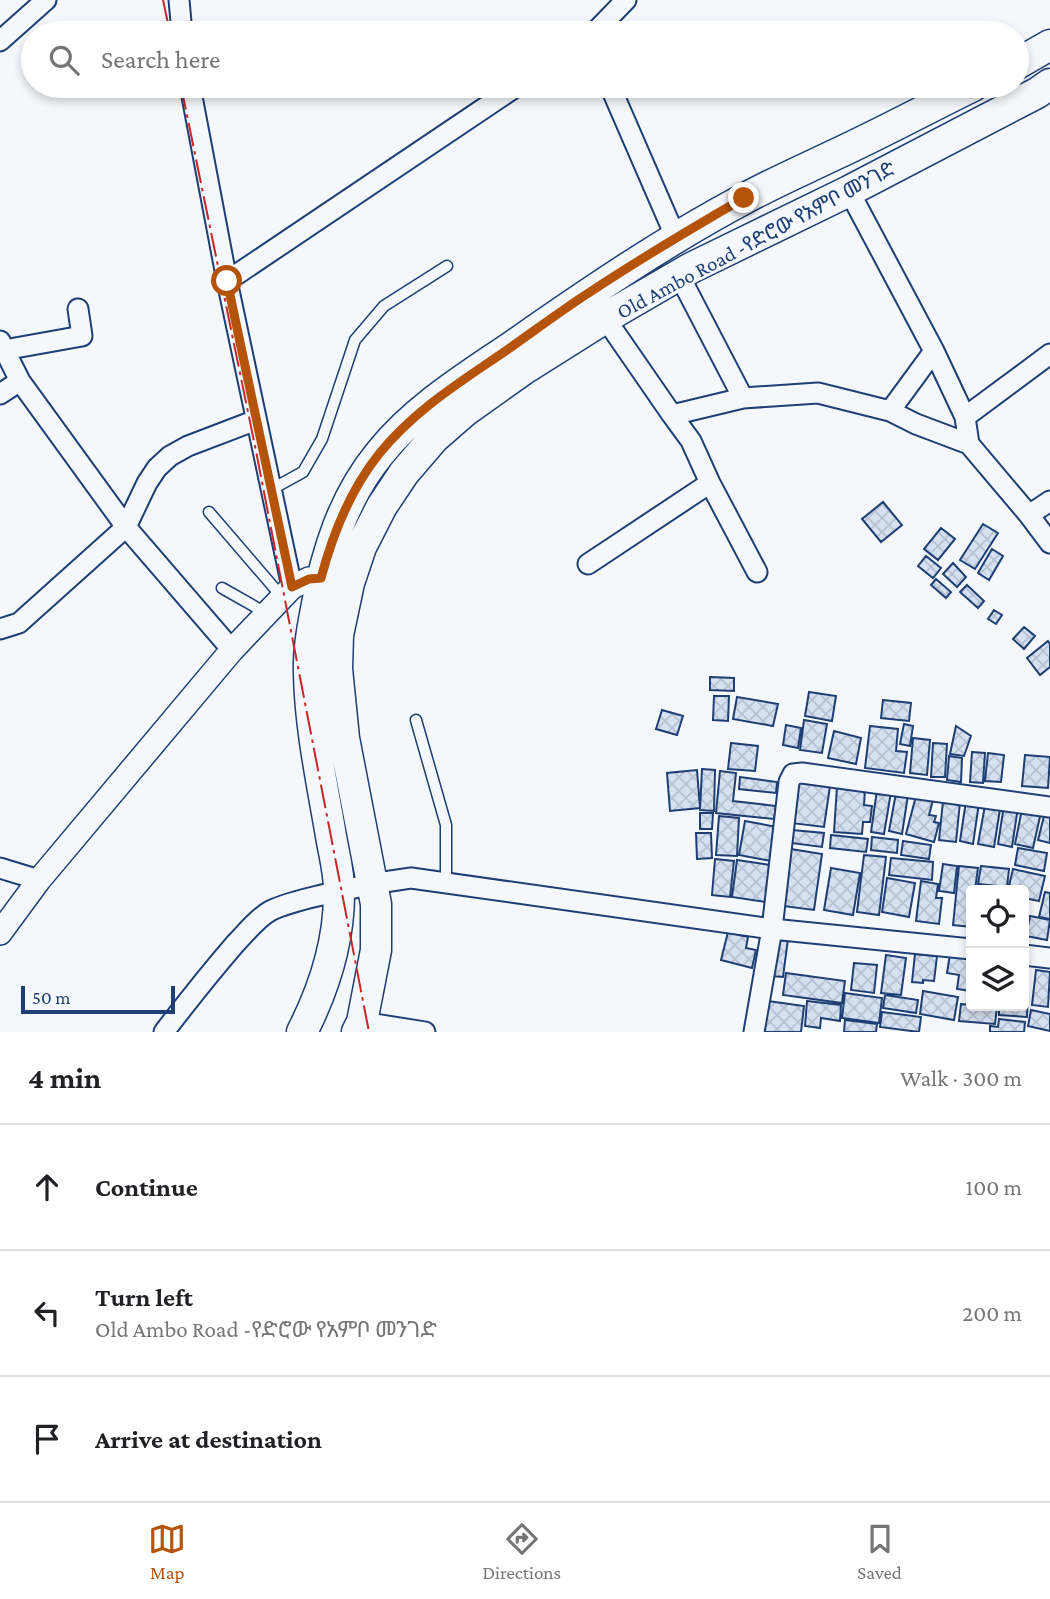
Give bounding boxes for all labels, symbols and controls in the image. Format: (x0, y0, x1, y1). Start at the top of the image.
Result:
search box (21, 21, 1029, 98)
icon: search (45, 41, 83, 79)
text: Search here (101, 45, 220, 74)
street label: Old Ambo Road -የድሮው የአምቦ መንገድ (613, 156, 899, 324)
route end (728, 182, 759, 213)
route start (211, 265, 242, 296)
map controls (966, 885, 1029, 1011)
button: locate (966, 885, 1029, 948)
button: layers (966, 948, 1029, 1011)
scale bar (21, 983, 175, 1015)
text: 50 m (32, 987, 71, 1008)
text: 4 min (28, 1061, 101, 1094)
text: Walk · 300 m (900, 1065, 1022, 1091)
icon: ahead (28, 1168, 66, 1206)
text: Continue (95, 1173, 198, 1202)
text: 100 m (966, 1174, 1022, 1200)
text: Turn left (95, 1283, 193, 1312)
icon: left (28, 1294, 66, 1332)
text: 200 m (962, 1300, 1022, 1326)
text: Old Ambo Road -የድሮው የአምቦ መንገድ (95, 1316, 437, 1342)
icon: arrive (28, 1420, 66, 1458)
text: Arrive at destination (95, 1425, 322, 1454)
tab: Map (148, 1520, 186, 1583)
tab: Directions (482, 1520, 561, 1583)
tab: Saved (857, 1520, 902, 1583)

